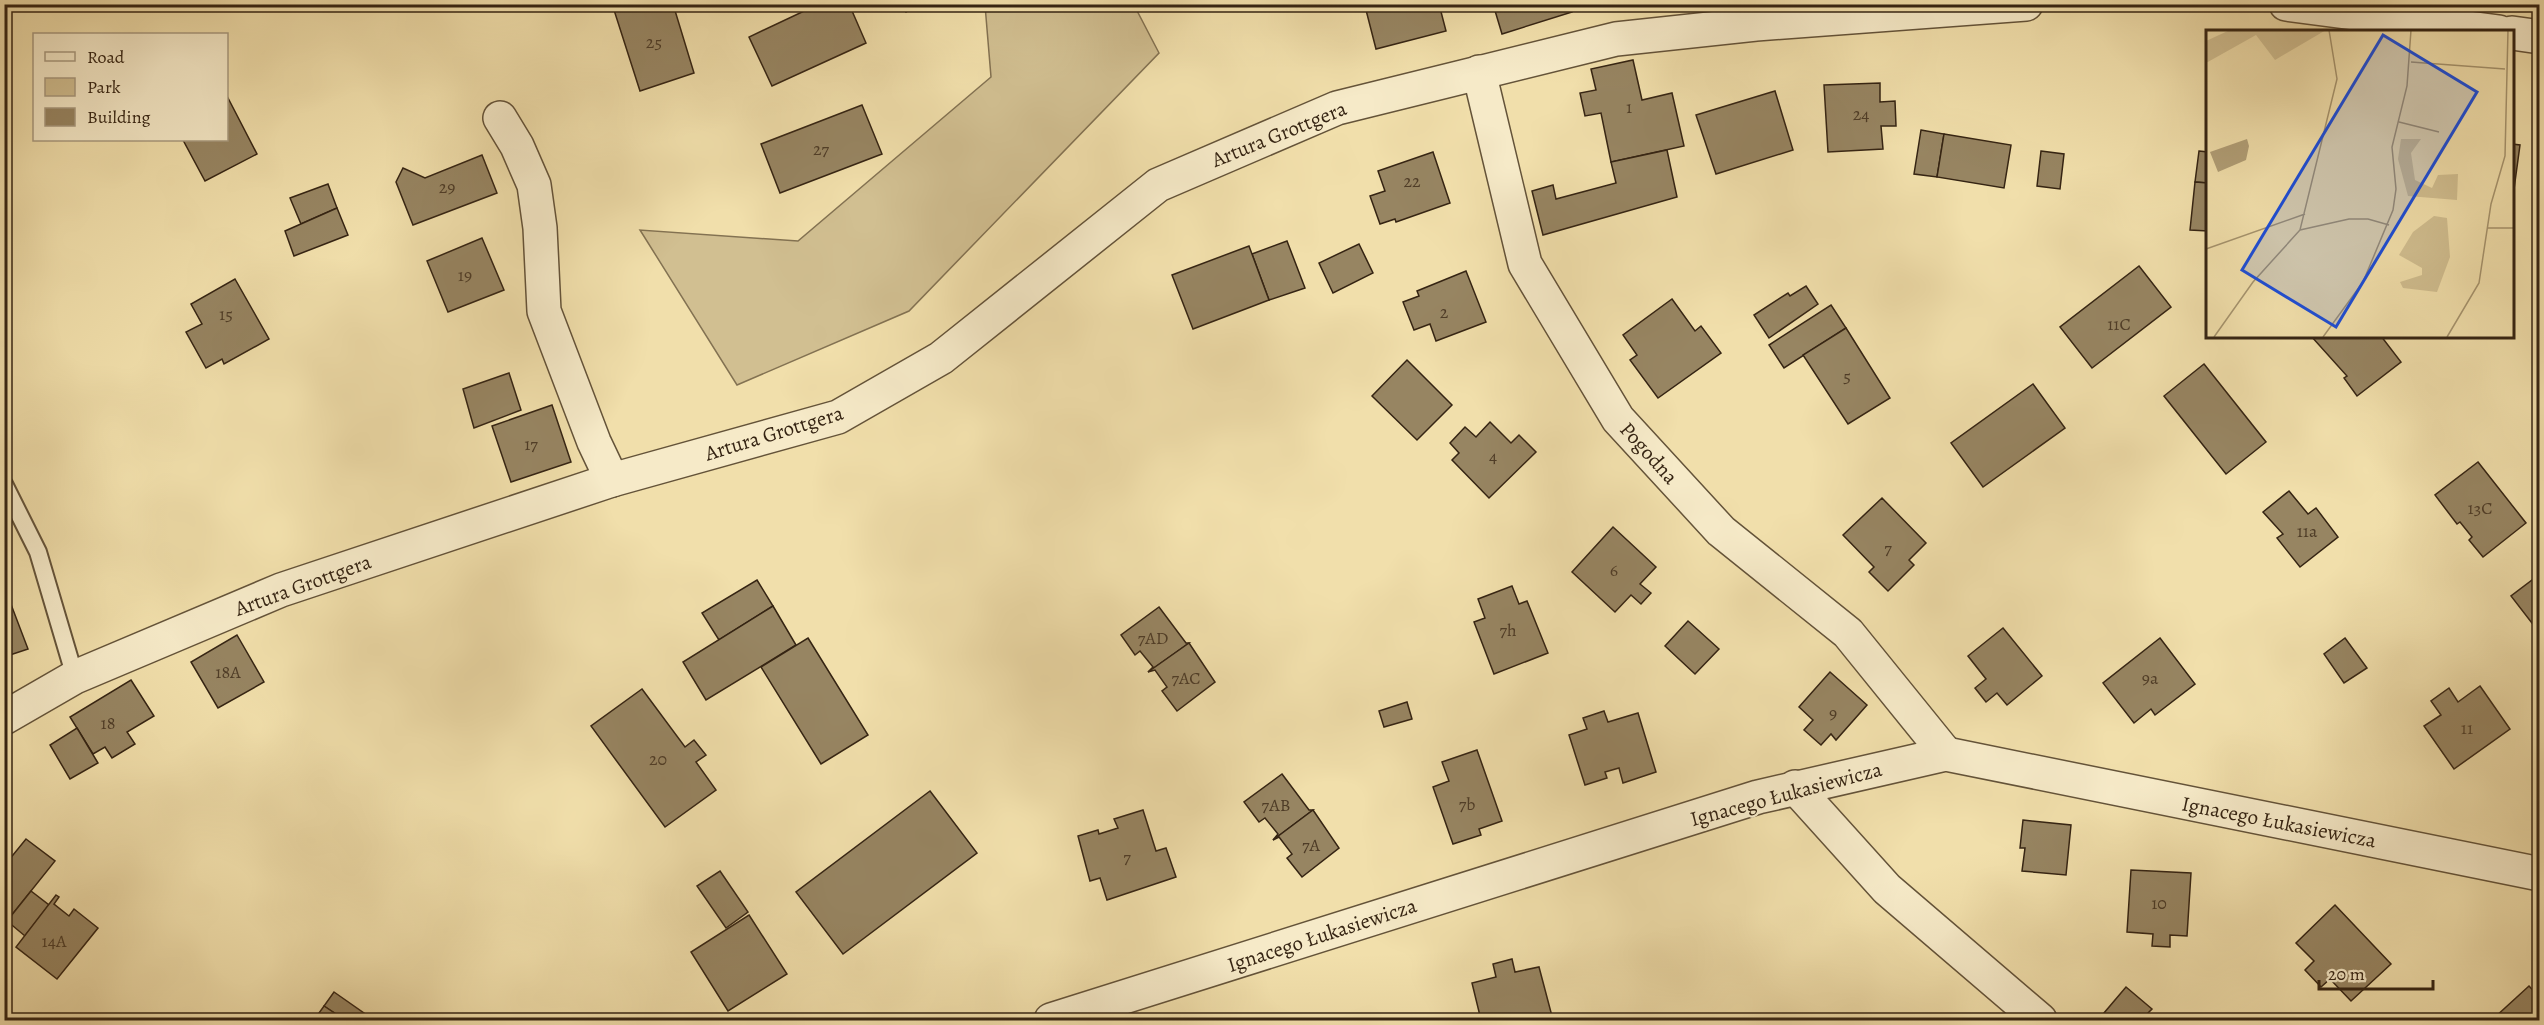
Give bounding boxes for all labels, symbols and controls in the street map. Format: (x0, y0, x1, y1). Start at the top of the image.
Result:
house number: 25 (646, 30, 662, 54)
inset map (2206, 30, 2514, 338)
legend (33, 33, 228, 141)
text: Road (87, 45, 125, 69)
text: Park (87, 75, 121, 99)
street label: Artura Grottgera (1206, 94, 1351, 174)
house number: 1 (1626, 95, 1632, 119)
house number: 24 (1853, 102, 1869, 126)
text: Building (87, 105, 151, 129)
house number: 27 (813, 137, 829, 161)
house number: 22 (1403, 169, 1421, 193)
house number: 29 (439, 175, 455, 199)
house number: 19 (458, 263, 472, 287)
house number: 2 (1440, 300, 1449, 324)
house number: 15 (219, 302, 233, 326)
house number: 11C (2107, 312, 2131, 336)
house number: 5 (1843, 364, 1851, 388)
street label: Artura Grottgera (700, 399, 847, 468)
street label: Pogodna (1614, 416, 1685, 490)
house number: 17 (524, 432, 538, 456)
house number: 4 (1489, 444, 1497, 468)
house number: 13C (2468, 496, 2492, 520)
house number: 11a (2297, 519, 2318, 543)
house number: 7 (1884, 536, 1892, 560)
street label: Artura Grottgera (230, 547, 375, 623)
house number: 6 (1610, 558, 1618, 582)
house number: 7h (1499, 618, 1517, 642)
house number: 7AD (1138, 626, 1168, 650)
house number: 18A (215, 660, 241, 684)
house number: 7AC (1171, 666, 1201, 690)
house number: 9a (2142, 666, 2159, 690)
house number: 9 (1829, 701, 1837, 725)
house number: 18 (101, 711, 115, 735)
house number: 11 (2461, 716, 2473, 740)
house number: 20 (649, 747, 667, 771)
street label: Ignacego Łukasiewicza (1687, 755, 1885, 833)
street label: Ignacego Łukasiewicza (2179, 789, 2379, 855)
house number: 7b (1459, 792, 1475, 816)
house number: 7AB (1262, 793, 1290, 817)
house number: 7A (1302, 833, 1321, 857)
house number: 7 (1123, 845, 1131, 869)
street label: Ignacego Łukasiewicza (1224, 891, 1420, 979)
house number: 10 (2151, 891, 2167, 915)
house number: 14A (42, 929, 67, 953)
scale bar (2319, 953, 2433, 991)
text: 20 m (2328, 962, 2365, 986)

